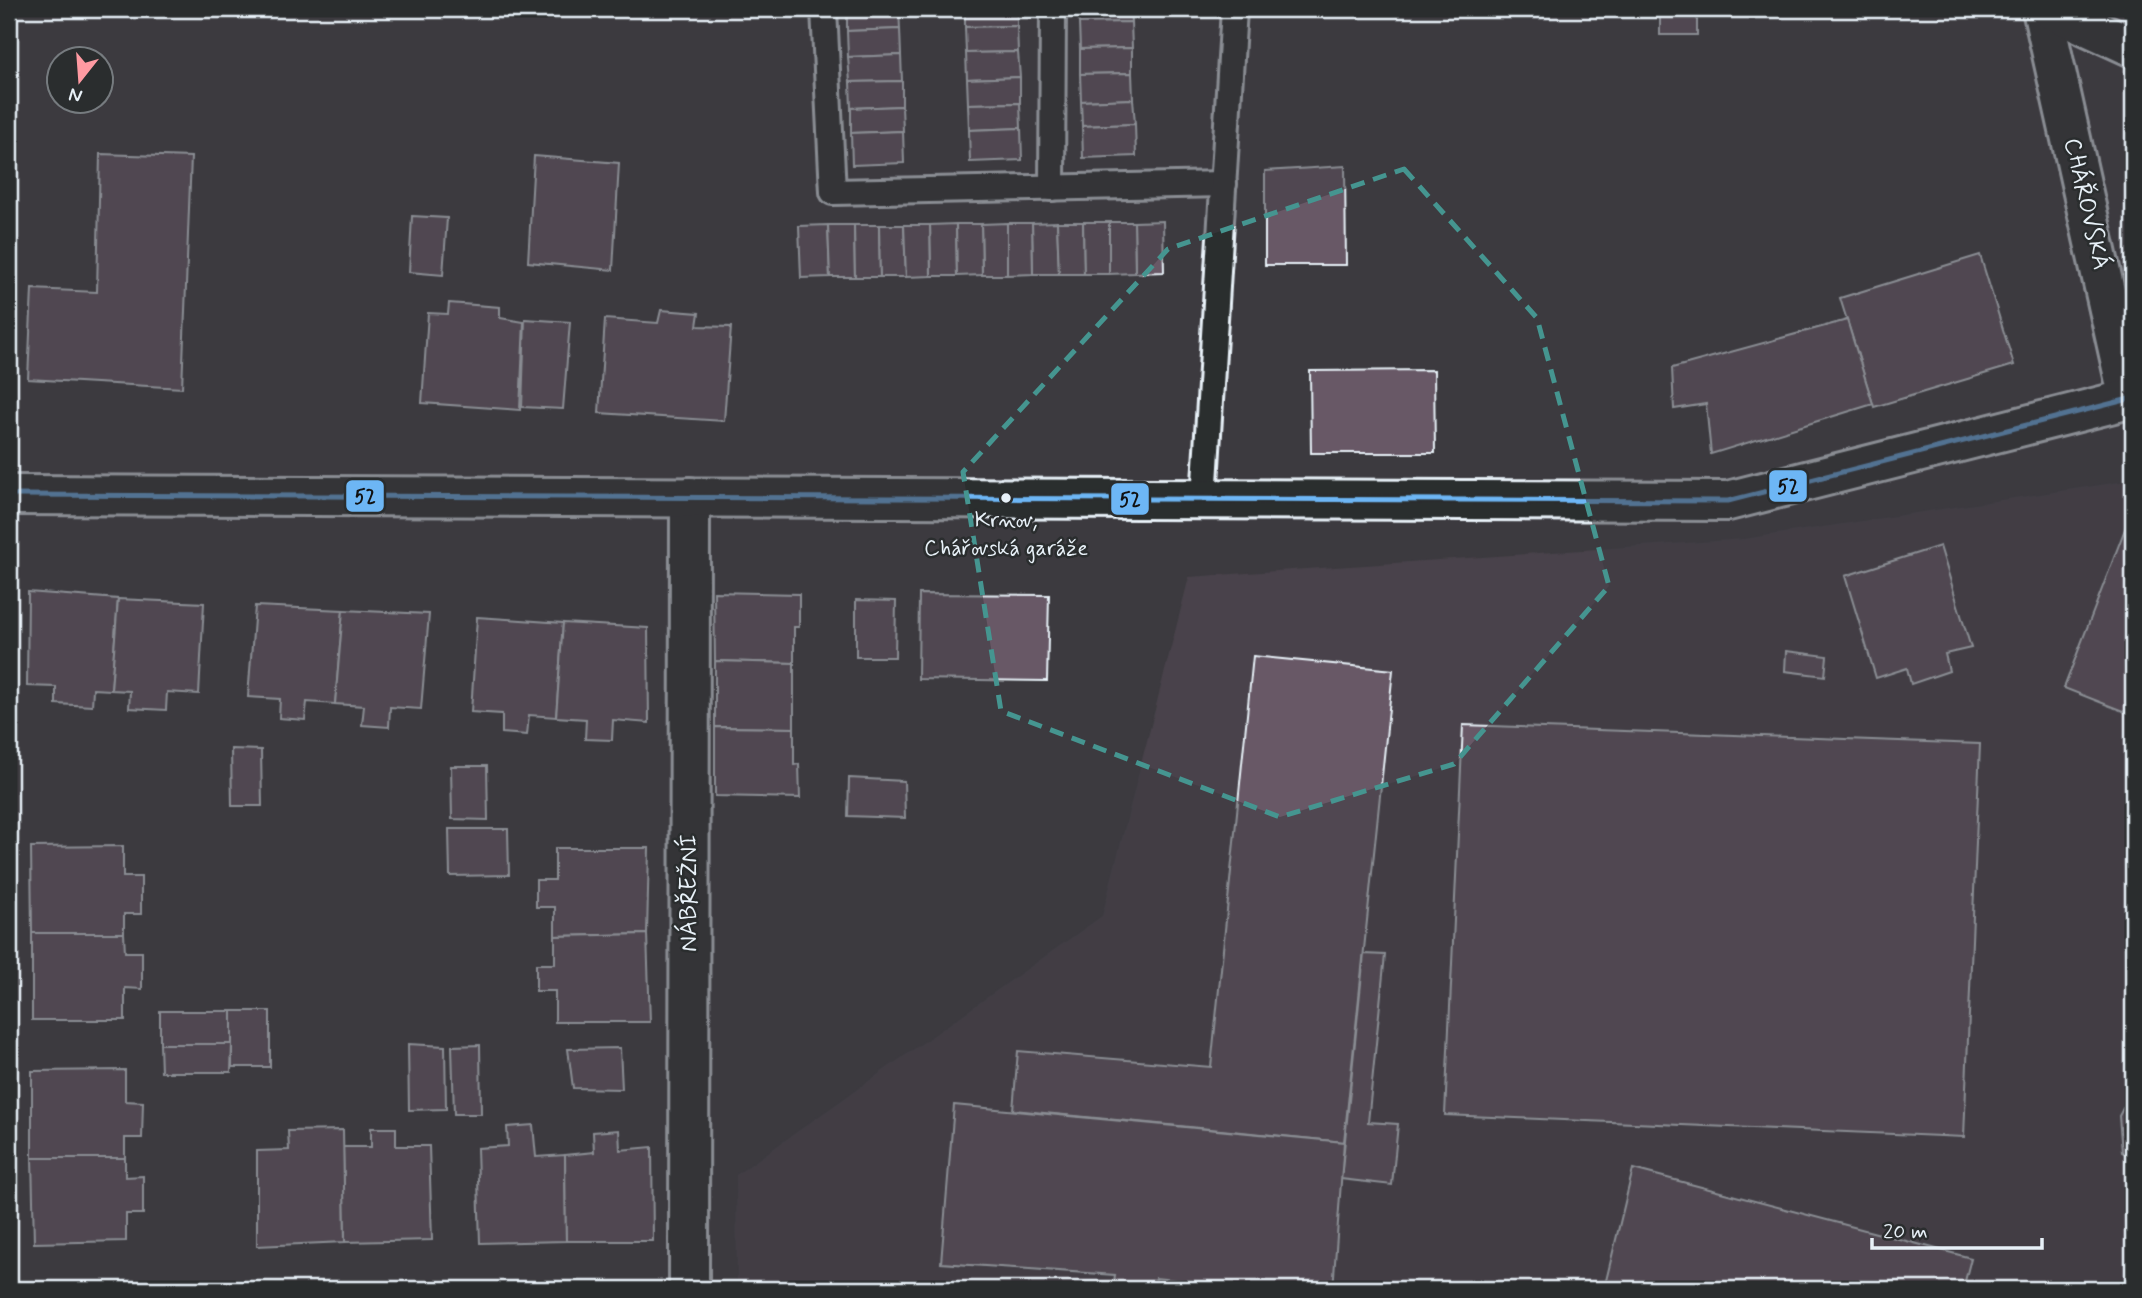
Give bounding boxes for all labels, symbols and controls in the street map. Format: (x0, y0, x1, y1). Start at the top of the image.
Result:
north arrow (46, 46, 116, 116)
text: N (66, 81, 85, 109)
street label: CHÁŘOVSKÁ (2056, 135, 2117, 273)
line badge: 52 (1768, 469, 1808, 503)
text: 52 (1777, 475, 1799, 500)
line badge: 52 (345, 479, 385, 513)
line badge: 52 (1110, 482, 1150, 516)
text: 52 (354, 485, 376, 510)
text: 52 (1119, 488, 1141, 513)
marker: Krnov, Chářovská garáže (999, 491, 1013, 505)
place label: Krnov, Chářovská garáže (924, 507, 1088, 564)
street label: NÁBŘEŽNÍ (673, 834, 705, 952)
scale bar (1872, 1207, 2042, 1251)
text: 20 m (1883, 1218, 1928, 1246)

